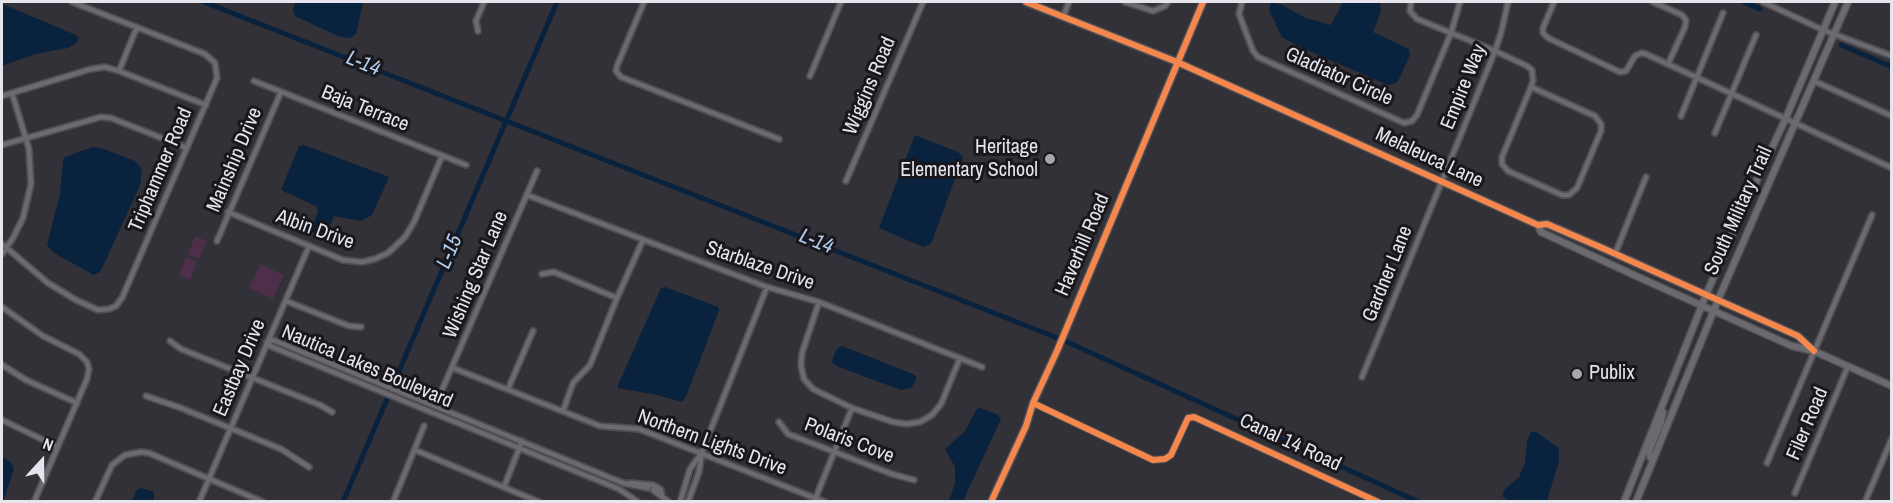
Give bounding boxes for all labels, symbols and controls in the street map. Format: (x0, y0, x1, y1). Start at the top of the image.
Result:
street label: Wiggins Road (839, 33, 901, 139)
street label: Empire Way (1436, 41, 1492, 133)
street label: Gladiator Circle (1282, 43, 1396, 111)
water label: L-14 (342, 46, 384, 82)
street label: Baja Terrace (318, 81, 412, 137)
street label: Triphammer Road (124, 104, 198, 236)
street label: Mainship Drive (202, 104, 268, 216)
street label: Melaleuca Lane (1371, 123, 1487, 193)
place label: Heritage Elementary School (900, 136, 1038, 183)
street label: South Military Trail (1700, 143, 1778, 279)
marker: Heritage Elementary School (1043, 152, 1057, 166)
street label: Haverhill Road (1051, 190, 1115, 300)
street label: Albin Drive (273, 205, 357, 255)
street label: Wishing Star Lane (438, 208, 514, 342)
street label: Gardner Lane (1358, 223, 1418, 325)
water label: L-14 (795, 224, 837, 260)
water label: L-15 (432, 231, 468, 273)
street label: Starblaze Drive (703, 236, 817, 296)
street label: Eastbay Drive (209, 316, 271, 420)
street label: Nautica Lakes Boulevard (278, 320, 456, 414)
place label: Publix (1589, 362, 1635, 386)
marker: Publix (1570, 367, 1584, 381)
street label: Filer Road (1782, 384, 1834, 464)
street label: Northern Lights Drive (634, 405, 790, 481)
street label: Canal 14 Road (1235, 409, 1345, 477)
street label: Polaris Cove (801, 413, 897, 469)
north arrow (12, 431, 72, 491)
text: N (40, 432, 57, 456)

